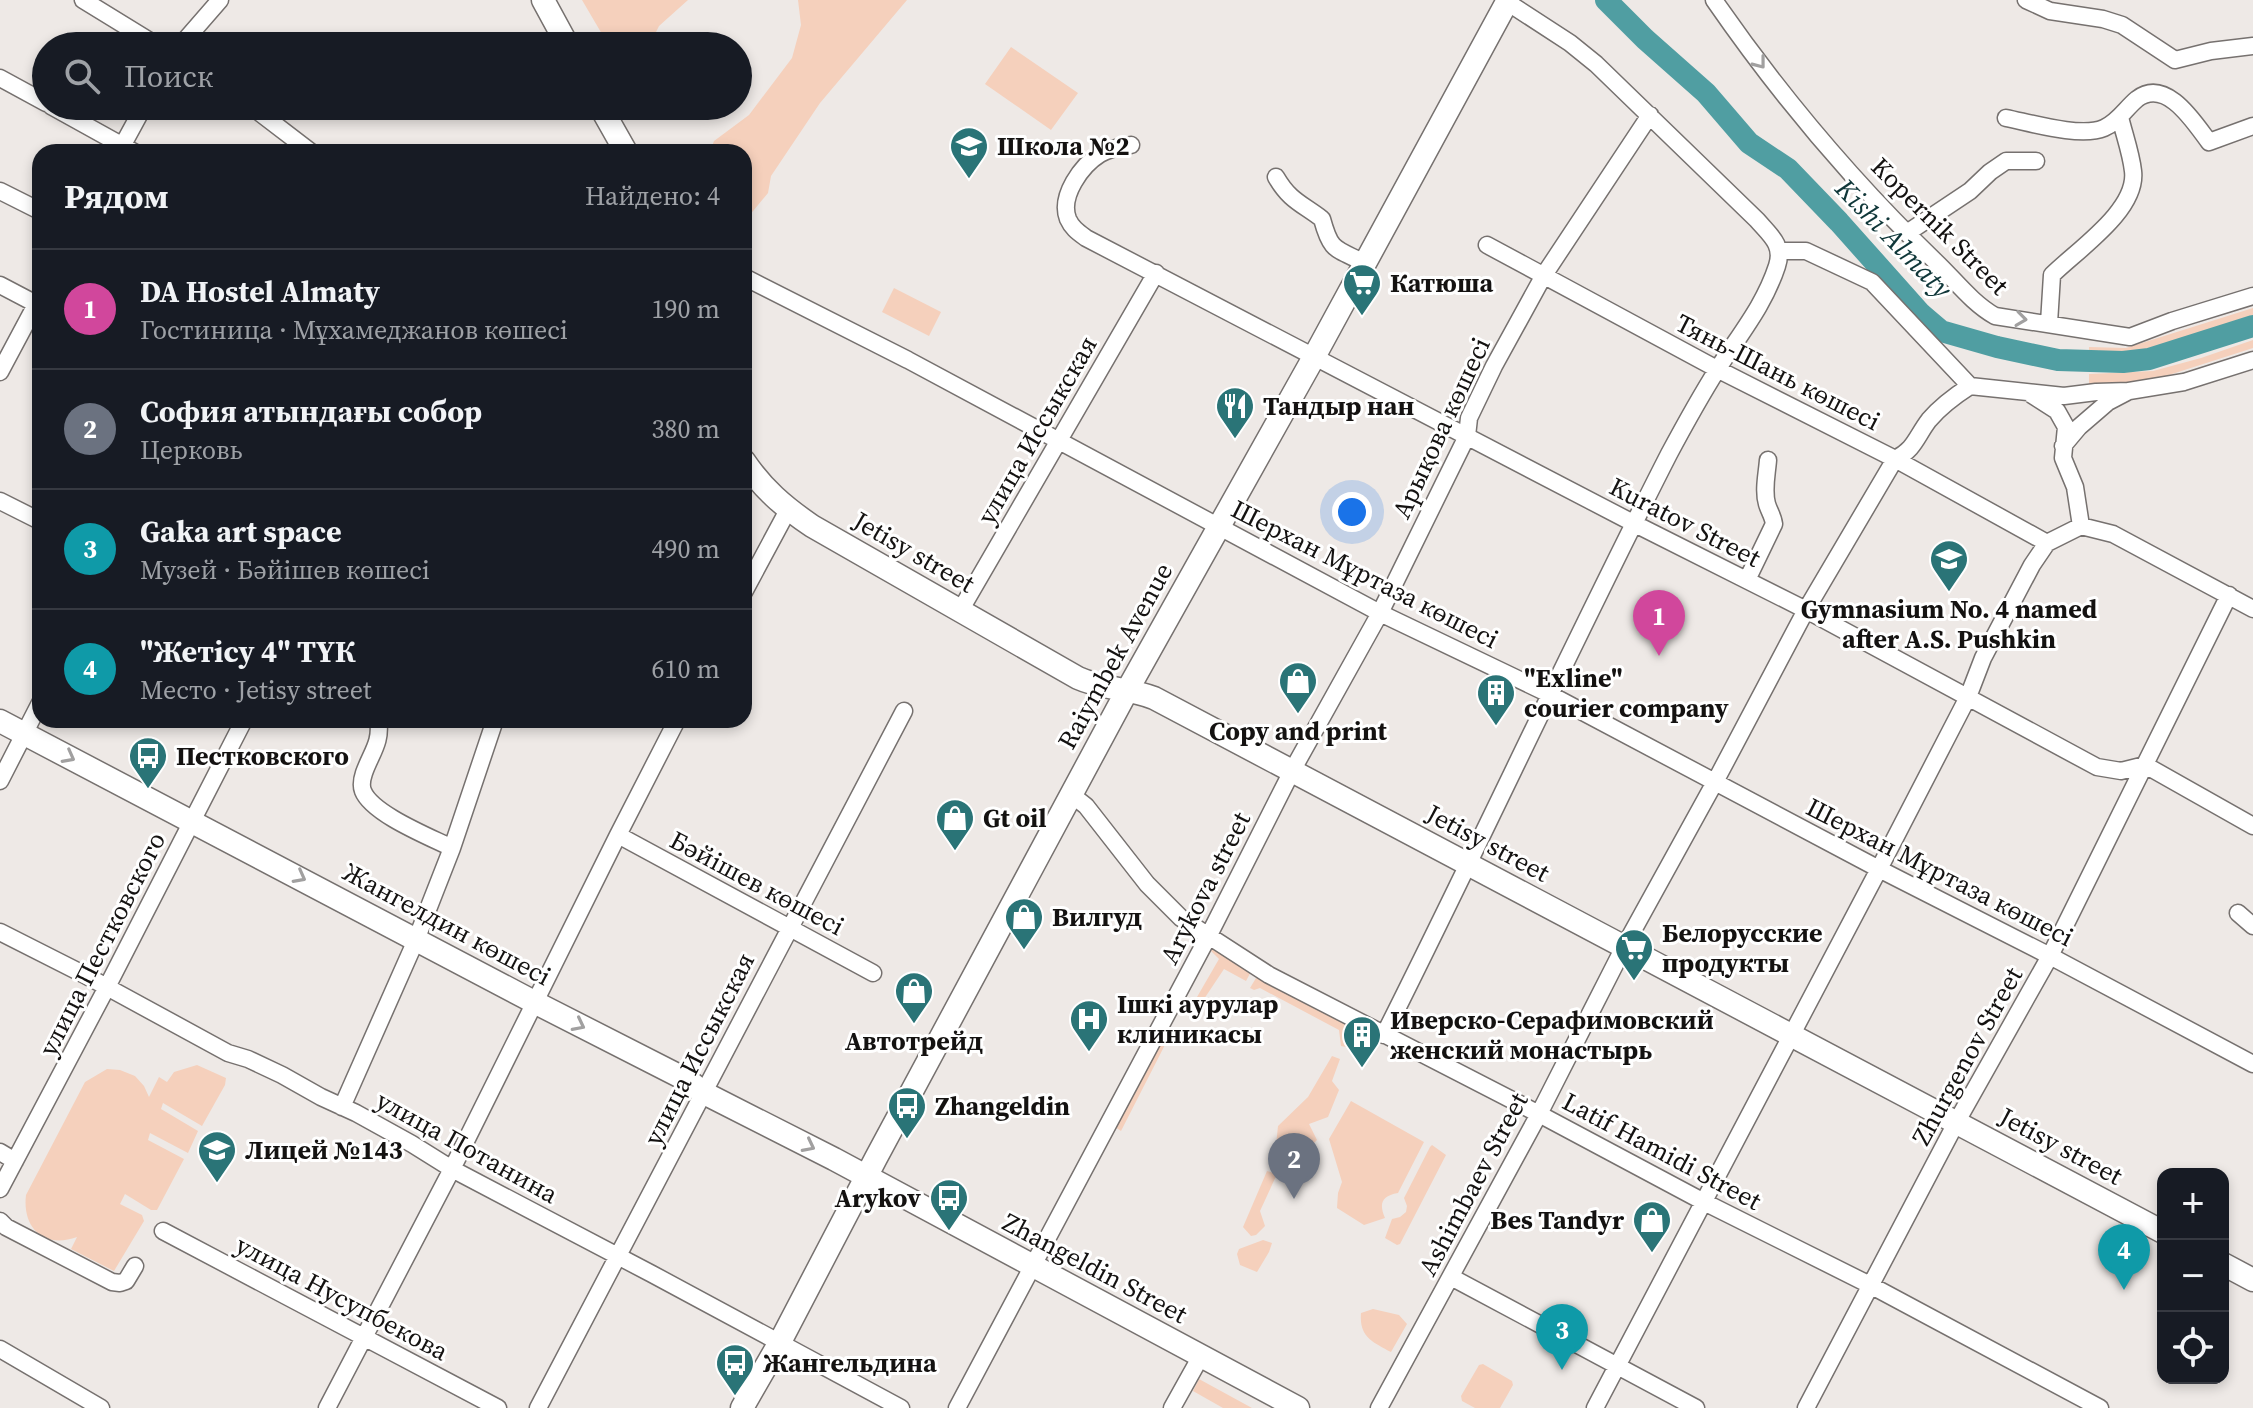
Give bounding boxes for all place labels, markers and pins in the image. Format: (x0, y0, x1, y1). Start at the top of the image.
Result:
school or university icon: Школа №2 (948, 125, 990, 180)
place label: Школа №2 (997, 128, 1130, 164)
supermarket icon: Катюша (1341, 262, 1383, 317)
place label: Катюша (1390, 265, 1493, 301)
restaurant icon: Тандыр нан (1214, 385, 1256, 440)
place label: Тандыр нан (1263, 388, 1415, 424)
school or university icon: Gymnasium No. 4 named after A.S. Pushkin (1928, 538, 1970, 593)
pin: 1 (1633, 590, 1685, 656)
place label: Gymnasium No. 4 named after A.S. Pushkin (1801, 591, 2097, 657)
shop icon: Copy and print (1277, 660, 1319, 715)
place label: "Exline" courier company (1524, 660, 1729, 726)
building icon: "Exline" courier company (1475, 672, 1517, 727)
place label: Copy and print (1209, 713, 1388, 749)
bus stop icon: Пестковского (127, 735, 169, 790)
place label: Пестковского (176, 738, 349, 774)
shop icon: Gt oil (934, 797, 976, 852)
place label: Gt oil (983, 800, 1047, 836)
shop icon: Вилгуд (1003, 896, 1045, 951)
place label: Вилгуд (1052, 899, 1142, 935)
place label: Белорусские продукты (1662, 915, 1823, 981)
supermarket icon: Белорусские продукты (1613, 927, 1655, 982)
shop icon: Автотрейд (893, 970, 935, 1025)
place label: Ішкі аурулар клиникасы (1117, 986, 1278, 1052)
hospital icon: Ішкі аурулар клиникасы (1068, 998, 1110, 1053)
place label: Иверско-Серафимовский женский монастырь (1390, 1002, 1714, 1068)
building icon: Иверско-Серафимовский женский монастырь (1341, 1014, 1383, 1069)
place label: Автотрейд (845, 1023, 983, 1059)
bus stop icon: Zhangeldin (886, 1085, 928, 1140)
place label: Zhangeldin (935, 1088, 1070, 1124)
school or university icon: Лицей №143 (196, 1129, 238, 1184)
place label: Лицей №143 (245, 1132, 403, 1168)
pin: 2 (1268, 1133, 1320, 1199)
bus stop icon: Arykov (928, 1177, 970, 1232)
place label: Arykov (834, 1180, 921, 1216)
shop icon: Bes Tandyr (1631, 1199, 1673, 1254)
place label: Bes Tandyr (1490, 1202, 1625, 1238)
pin: 4 (2098, 1224, 2150, 1290)
pin: 3 (1536, 1304, 1588, 1370)
bus stop icon: Жангельдина (714, 1342, 756, 1397)
place label: Жангельдина (763, 1345, 937, 1381)

